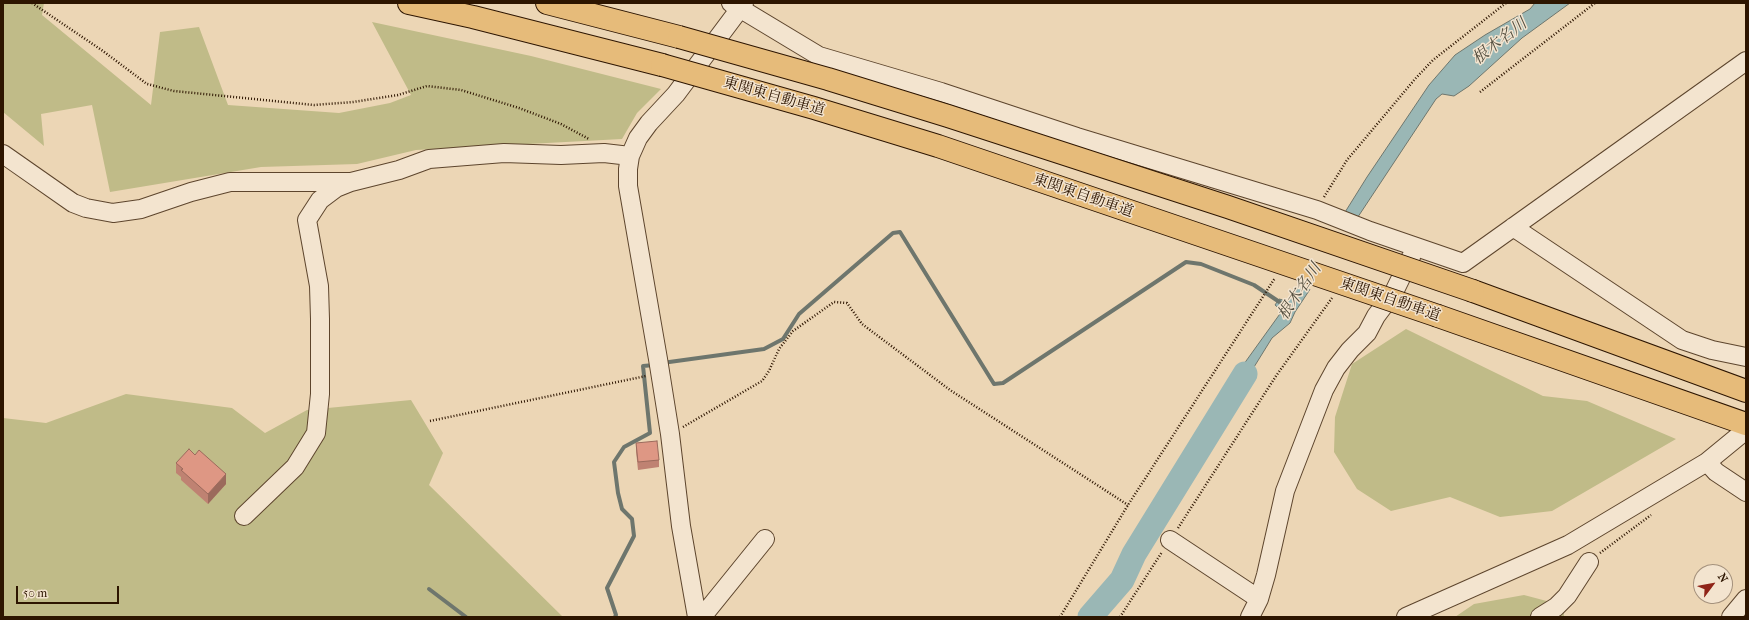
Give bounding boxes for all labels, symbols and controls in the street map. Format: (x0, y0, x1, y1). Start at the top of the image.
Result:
water label: 根木名川 (1469, 15, 1531, 69)
street label: 東関東自動車道 (721, 74, 827, 120)
street label: 東関東自動車道 (1030, 170, 1136, 222)
water label: 根木名川 (1274, 260, 1326, 324)
street label: 東関東自動車道 (1337, 274, 1443, 326)
north arrow (1693, 564, 1733, 604)
text: N (1715, 571, 1730, 585)
scale bar (18, 578, 121, 604)
text: 50 m (23, 586, 47, 600)

